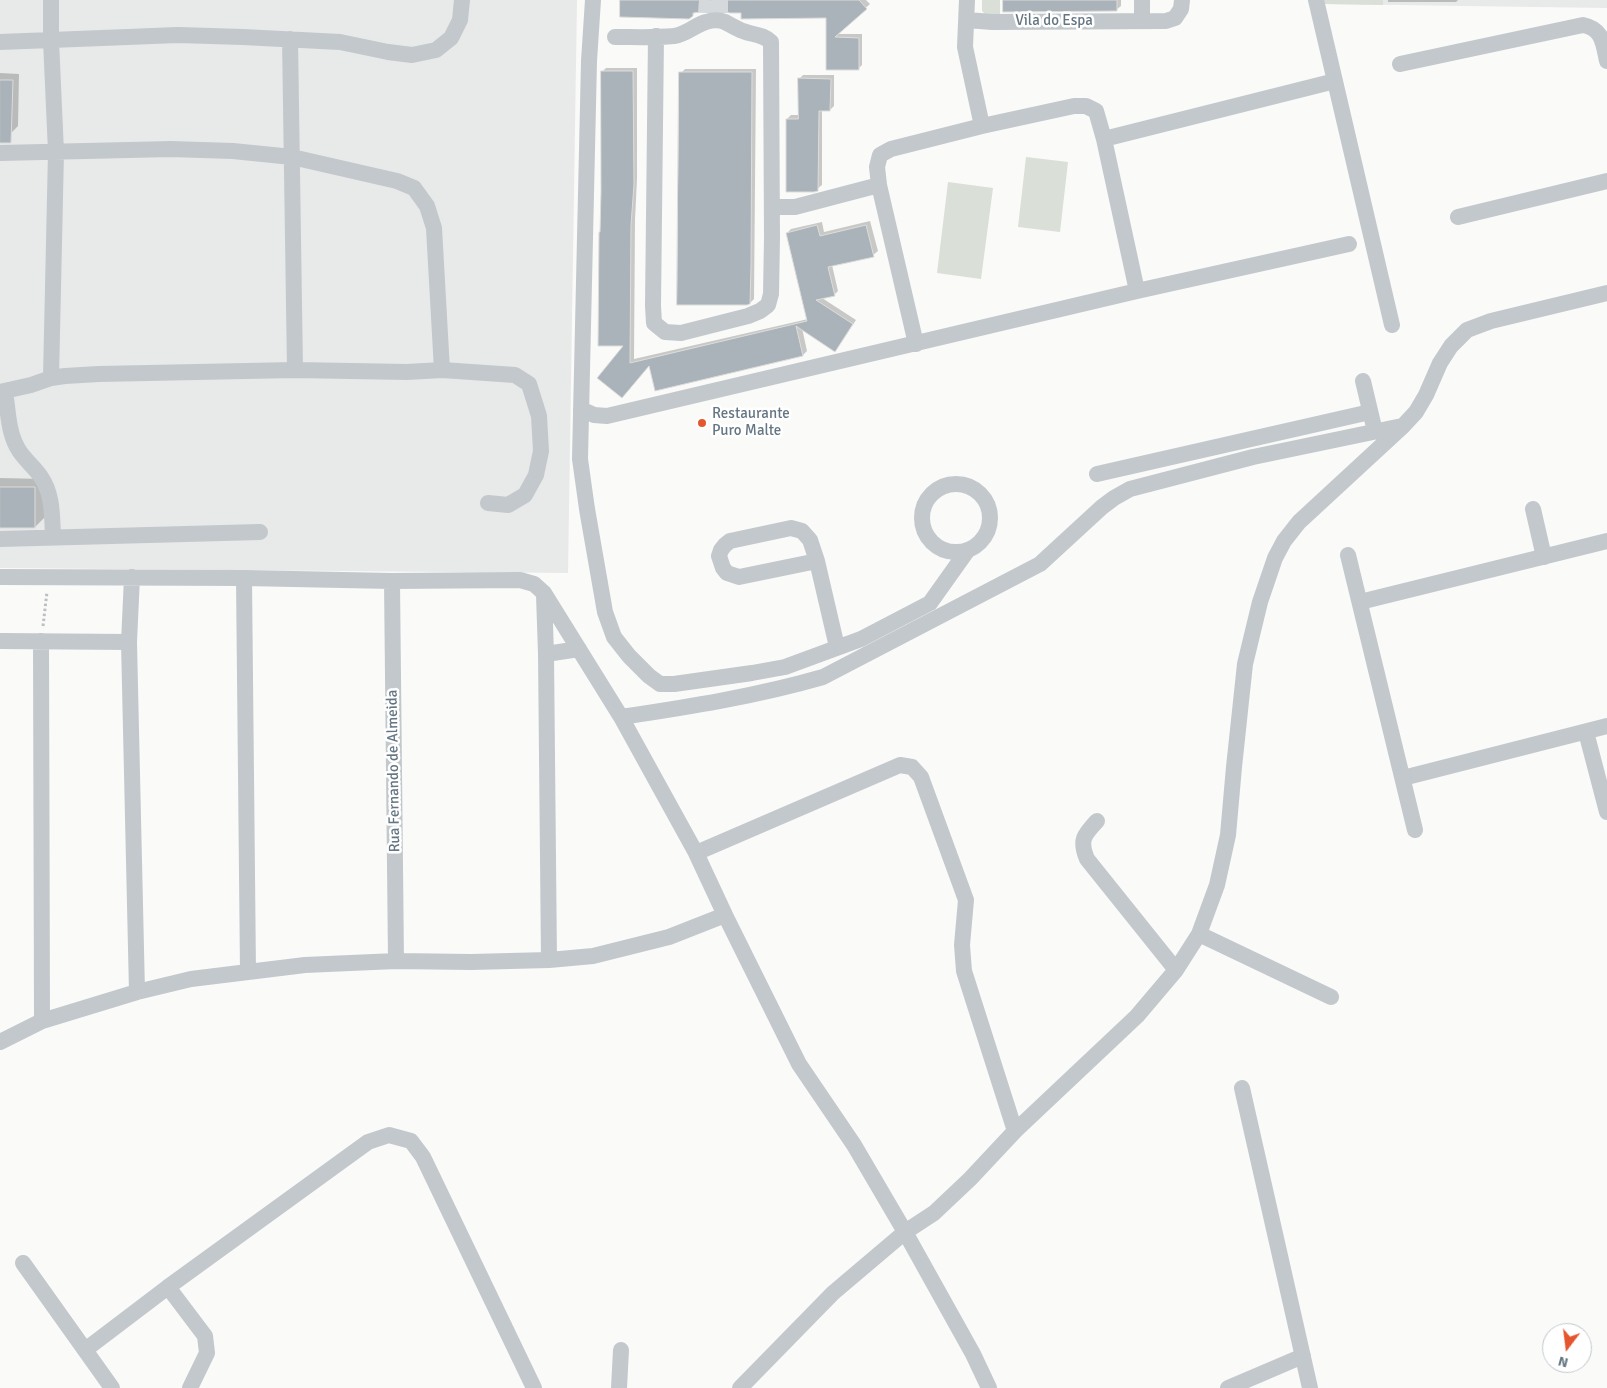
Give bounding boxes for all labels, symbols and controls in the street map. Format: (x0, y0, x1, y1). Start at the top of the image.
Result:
street label: Vila do Espa (1015, 12, 1093, 30)
place label: Restaurante Puro Malte (712, 405, 790, 440)
marker: Restaurante Puro Malte (696, 417, 708, 429)
street label: Rua Fernando de Almeida (384, 690, 404, 852)
north arrow (1542, 1323, 1592, 1373)
text: N (1556, 1353, 1570, 1371)

